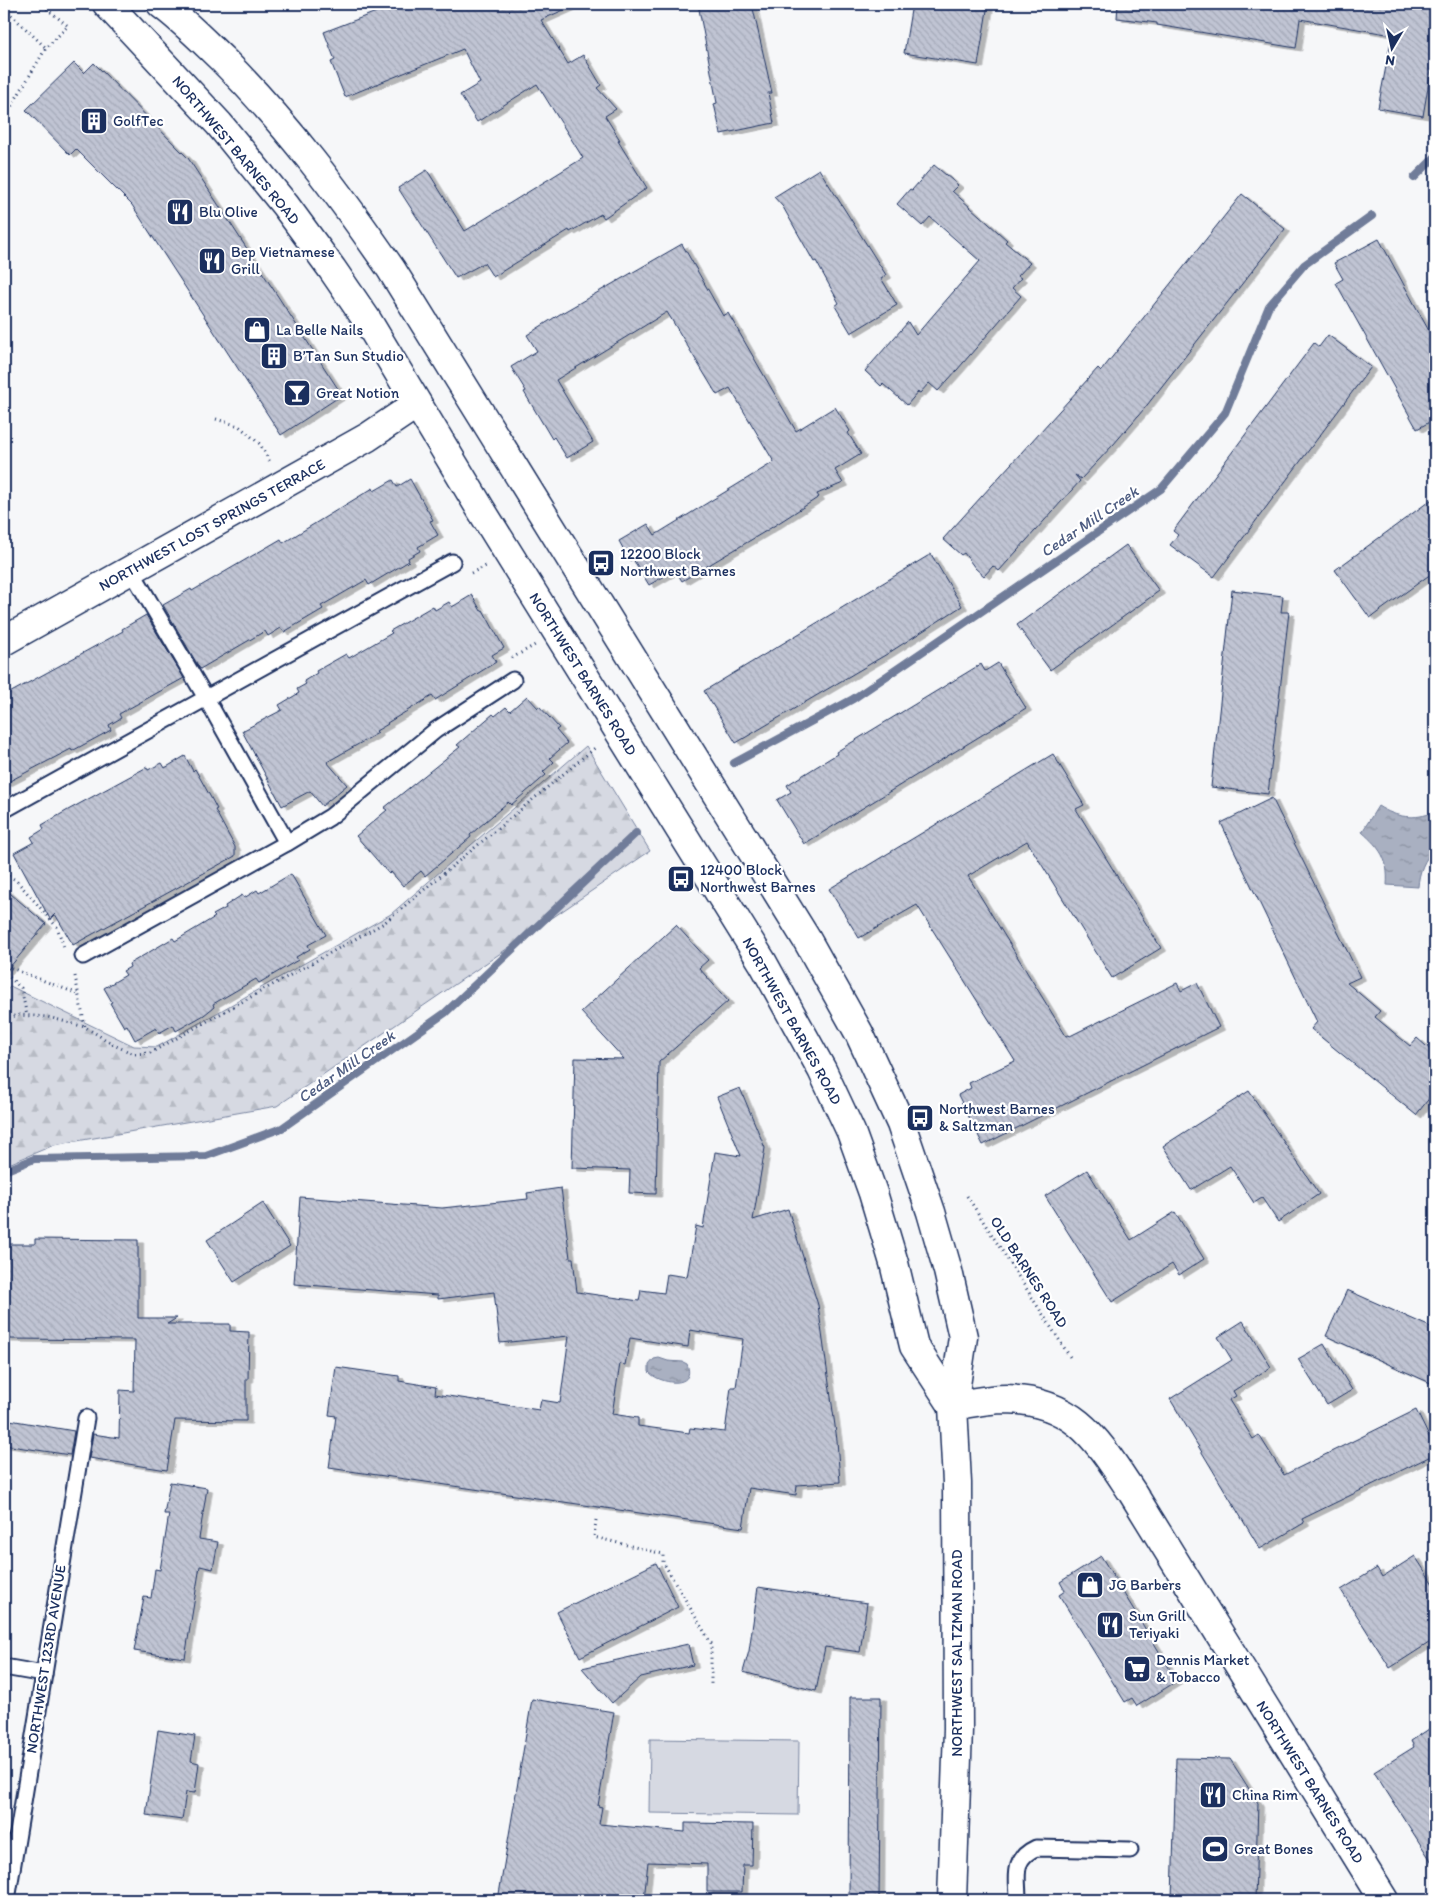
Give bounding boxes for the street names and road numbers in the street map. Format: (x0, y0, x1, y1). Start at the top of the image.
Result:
street label: NORTHWEST BARNES ROAD (168, 72, 304, 228)
street label: NORTHWEST LOST SPRINGS TERRACE (96, 455, 328, 595)
street label: NORTHWEST BARNES ROAD (525, 589, 641, 759)
street label: NORTHWEST BARNES ROAD (738, 934, 846, 1108)
street label: OLD BARNES ROAD (986, 1213, 1072, 1331)
street label: NORTHWEST SALTZMAN ROAD (948, 1549, 966, 1757)
street label: NORTHWEST 123RD AVENUE (22, 1563, 70, 1755)
street label: NORTHWEST BARNES ROAD (1252, 1697, 1368, 1867)

